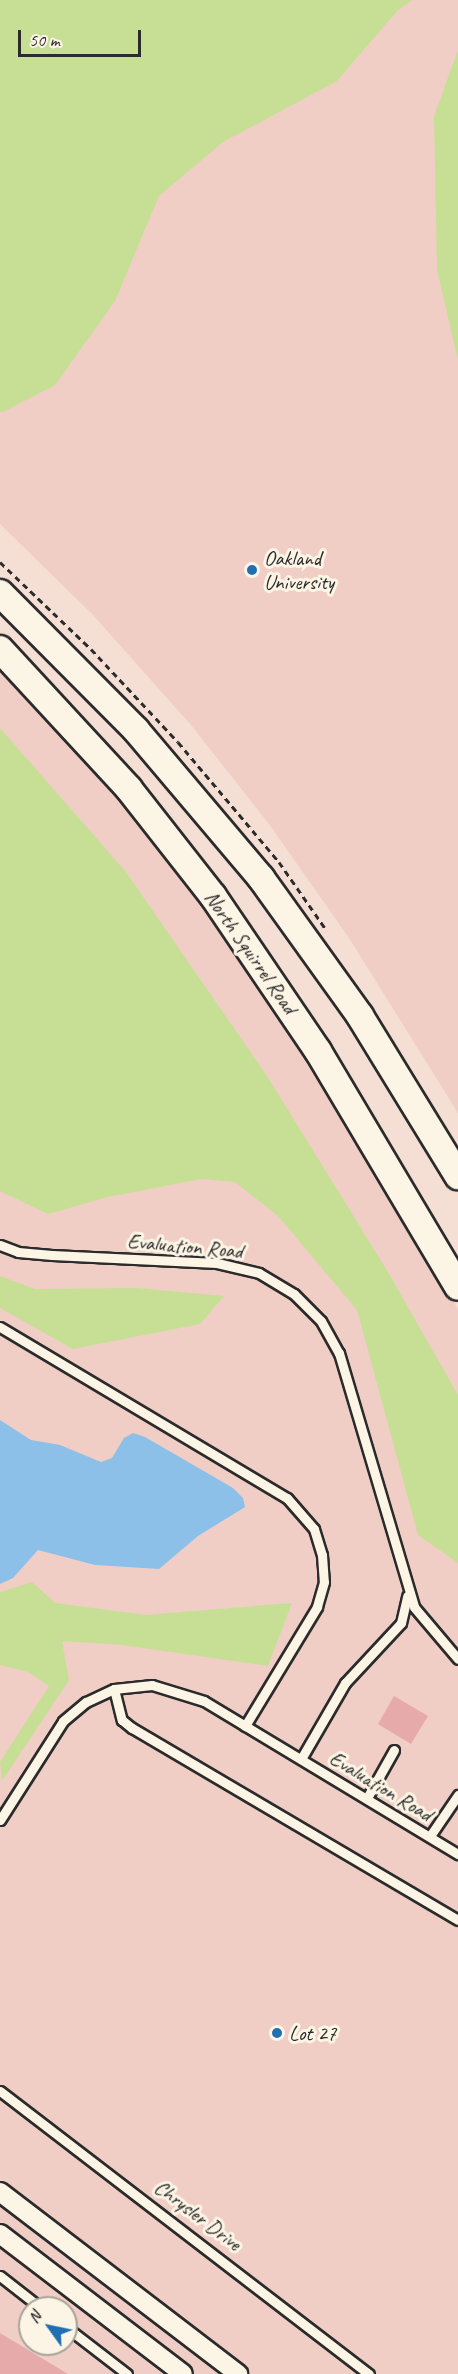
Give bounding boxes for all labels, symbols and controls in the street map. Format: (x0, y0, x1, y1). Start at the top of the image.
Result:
scale bar (21, 18, 144, 56)
text: 50 m (29, 29, 60, 51)
place label: Oakland University (264, 545, 334, 595)
marker: Oakland University (245, 563, 259, 577)
street label: North Squirrel Road (199, 886, 303, 1018)
street label: Evaluation Road (127, 1228, 243, 1264)
street label: Evaluation Road (325, 1746, 437, 1826)
place label: Lot 27 (289, 2020, 336, 2046)
marker: Lot 27 (270, 2026, 284, 2040)
street label: Chrysler Drive (150, 2174, 246, 2256)
north arrow (18, 2296, 78, 2356)
text: N (23, 2308, 46, 2327)

